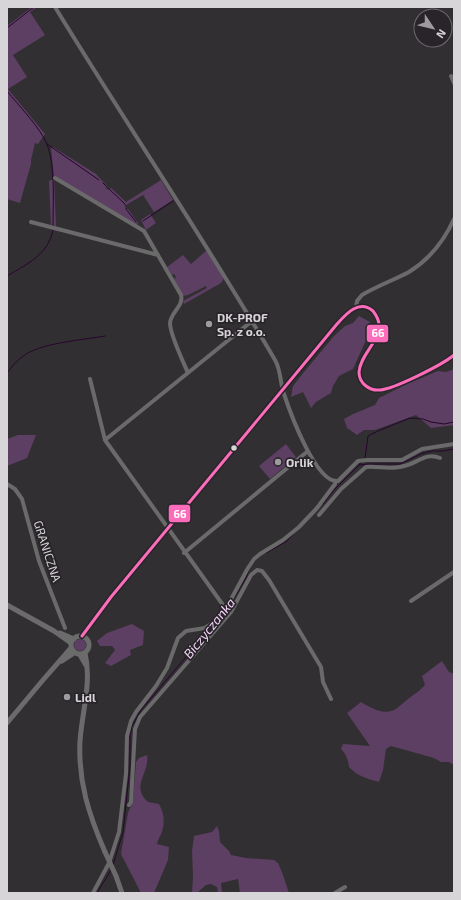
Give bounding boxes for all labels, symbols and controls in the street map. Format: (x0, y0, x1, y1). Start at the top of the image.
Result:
north arrow (413, 8, 453, 48)
text: N (434, 27, 449, 41)
place label: DK-PROF Sp. z o.o. (217, 310, 268, 338)
marker: DK-PROF Sp. z o.o. (204, 319, 214, 329)
line badge: 66 (366, 324, 389, 343)
text: 66 (372, 326, 385, 339)
unlabelled marker (229, 443, 239, 453)
place label: Orlik (286, 455, 314, 469)
marker: Orlik (273, 457, 283, 467)
line badge: 66 (168, 504, 191, 523)
text: 66 (174, 507, 187, 520)
street label: GRANICZNA (32, 519, 65, 584)
water label: Biczyczanka (180, 595, 238, 661)
place label: Lidl (75, 690, 96, 704)
marker: Lidl (62, 692, 72, 702)

